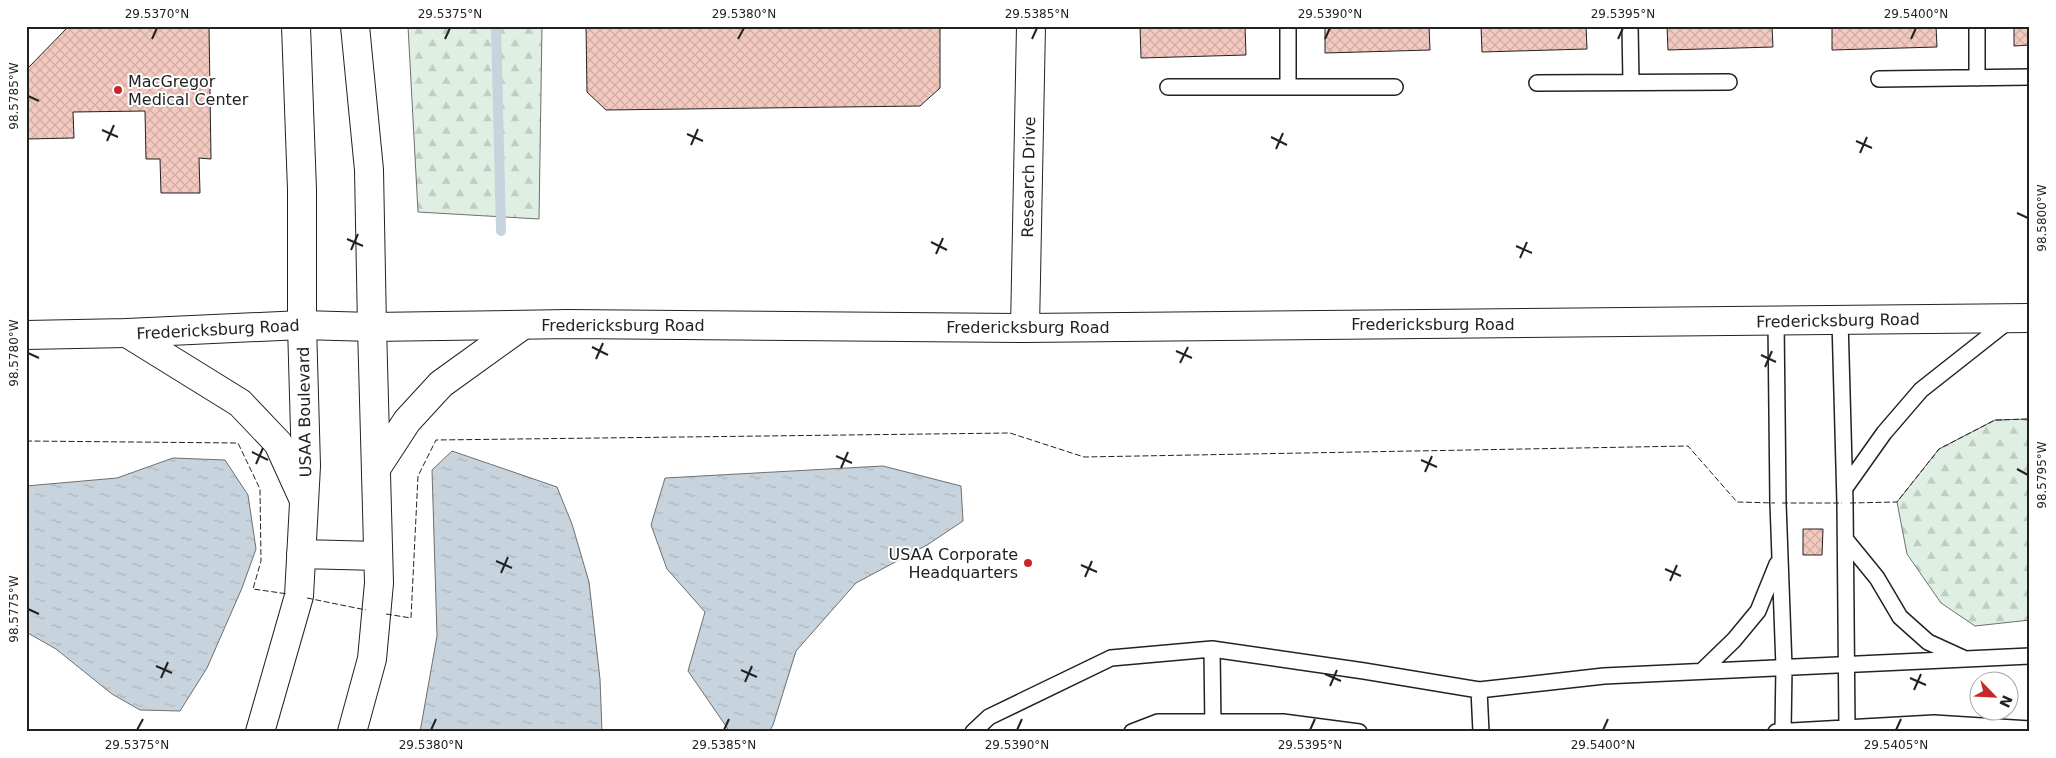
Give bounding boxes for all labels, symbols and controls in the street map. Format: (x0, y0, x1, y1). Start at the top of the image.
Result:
text: 29.5370°N (125, 7, 189, 21)
text: 29.5375°N (418, 7, 482, 21)
text: 29.5380°N (712, 7, 776, 21)
text: 29.5385°N (1005, 7, 1069, 21)
text: 29.5390°N (1298, 7, 1362, 21)
text: 29.5395°N (1591, 7, 1655, 21)
text: 29.5400°N (1884, 7, 1948, 21)
text: 98.5785°W (7, 62, 21, 130)
place label: MacGregor Medical Center (128, 72, 249, 109)
marker: MacGregor Medical Center (112, 84, 124, 96)
street label: Research Drive (1018, 116, 1039, 238)
text: 98.5800°W (2035, 184, 2049, 252)
street label: Fredericksburg Road (1756, 310, 1920, 331)
street label: Fredericksburg Road (1351, 315, 1515, 334)
street label: Fredericksburg Road (136, 316, 300, 343)
street label: Fredericksburg Road (541, 316, 705, 335)
street label: Fredericksburg Road (946, 318, 1110, 337)
text: 98.5780°W (7, 319, 21, 387)
street label: USAA Boulevard (294, 347, 315, 477)
text: 98.5795°W (2035, 441, 2049, 509)
place label: USAA Corporate Headquarters (888, 545, 1018, 582)
marker: USAA Corporate Headquarters (1022, 557, 1034, 569)
text: 98.5775°W (7, 575, 21, 643)
north arrow (1968, 670, 2018, 720)
text: N (1996, 693, 2016, 710)
text: 29.5375°N (105, 738, 169, 752)
text: 29.5380°N (399, 738, 463, 752)
text: 29.5385°N (692, 738, 756, 752)
text: 29.5390°N (985, 738, 1049, 752)
text: 29.5395°N (1278, 738, 1342, 752)
text: 29.5400°N (1571, 738, 1635, 752)
text: 29.5405°N (1864, 738, 1928, 752)

